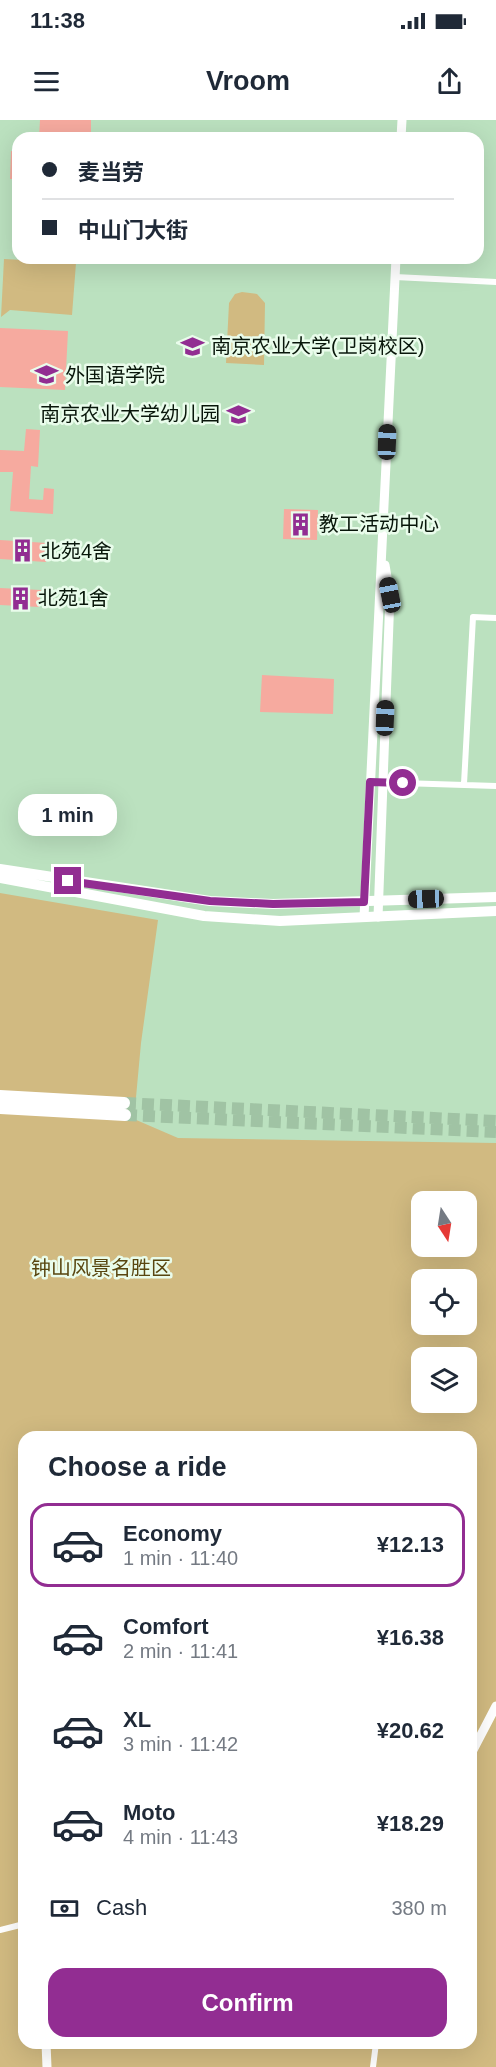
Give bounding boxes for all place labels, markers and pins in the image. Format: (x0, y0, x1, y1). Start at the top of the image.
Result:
school or university icon: 南京农业大学(卫岗校区) (180, 333, 206, 359)
place label: 南京农业大学(卫岗校区) (211, 335, 424, 357)
school or university icon: 外国语学院 (34, 362, 60, 388)
place label: 外国语学院 (65, 364, 165, 386)
school or university icon: 南京农业大学幼儿园 (225, 401, 251, 427)
place label: 南京农业大学幼儿园 (40, 403, 220, 425)
building icon: 教工活动中心 (288, 511, 314, 537)
place label: 教工活动中心 (319, 513, 439, 535)
building icon: 北苑4舍 (10, 538, 36, 564)
place label: 北苑4舍 (41, 540, 112, 562)
building icon: 北苑1舍 (7, 585, 33, 611)
place label: 北苑1舍 (38, 587, 109, 609)

